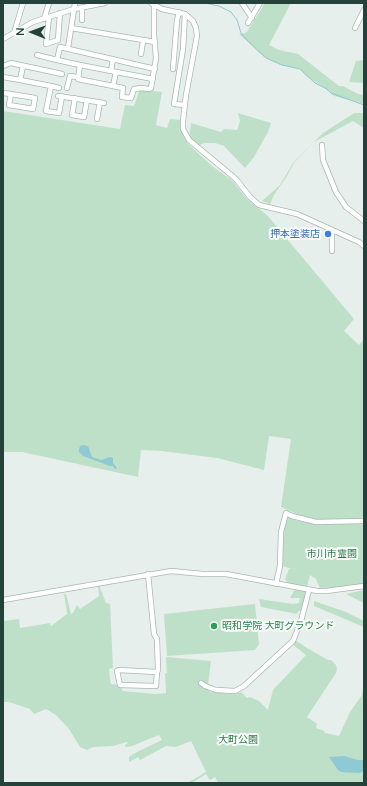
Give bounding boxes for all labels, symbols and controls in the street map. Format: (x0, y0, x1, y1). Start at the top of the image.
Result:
north arrow (12, 12, 52, 52)
text: N (13, 27, 26, 36)
place label: 押本塗装店 (270, 228, 320, 240)
marker: 押本塗装店 (323, 229, 333, 239)
park label: 市川市霊園 (307, 548, 357, 560)
place label: 昭和学院 大町グラウンド (222, 620, 335, 632)
marker: 昭和学院 大町グラウンド (209, 621, 219, 631)
park label: 大町公園 (218, 734, 258, 746)

